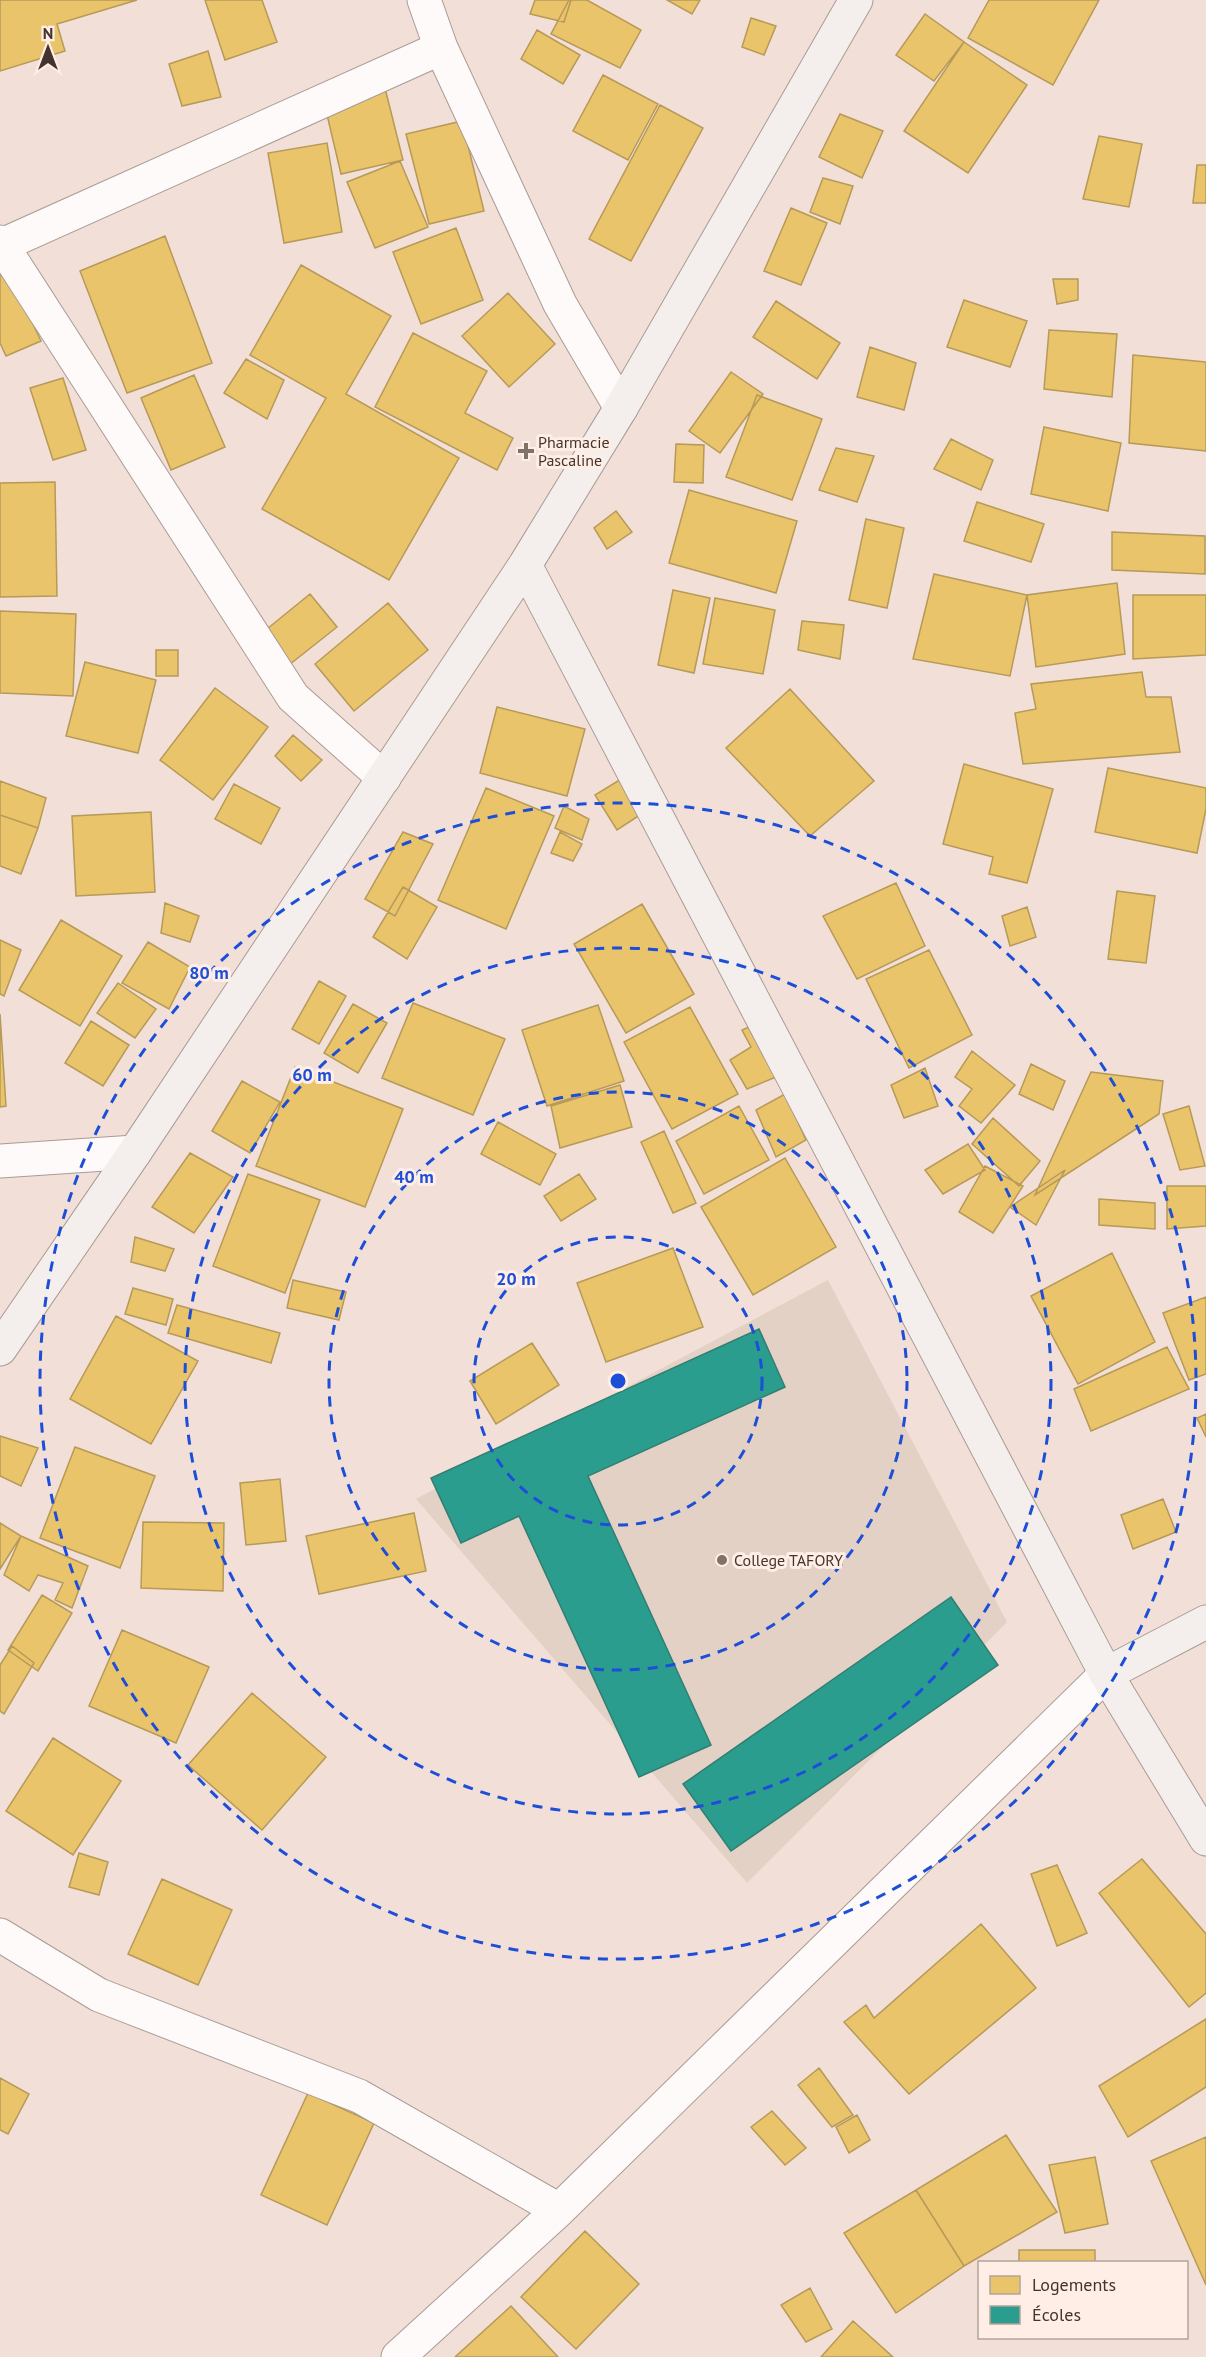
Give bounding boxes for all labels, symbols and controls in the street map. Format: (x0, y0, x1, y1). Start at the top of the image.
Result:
north arrow (18, 18, 78, 78)
text: N (43, 23, 53, 43)
place label: Pharmacie Pascaline (538, 432, 610, 470)
marker: Pharmacie Pascaline (519, 444, 533, 458)
text: 80 m (189, 961, 229, 984)
text: 60 m (292, 1063, 332, 1086)
text: 40 m (394, 1165, 434, 1188)
text: 20 m (496, 1267, 536, 1290)
centre of rings (608, 1371, 628, 1391)
place label: College TAFORY (734, 1550, 843, 1570)
marker: College TAFORY (715, 1553, 729, 1567)
legend (978, 2261, 1188, 2339)
text: Logements (1032, 2273, 1116, 2296)
text: Écoles (1032, 2303, 1081, 2326)

